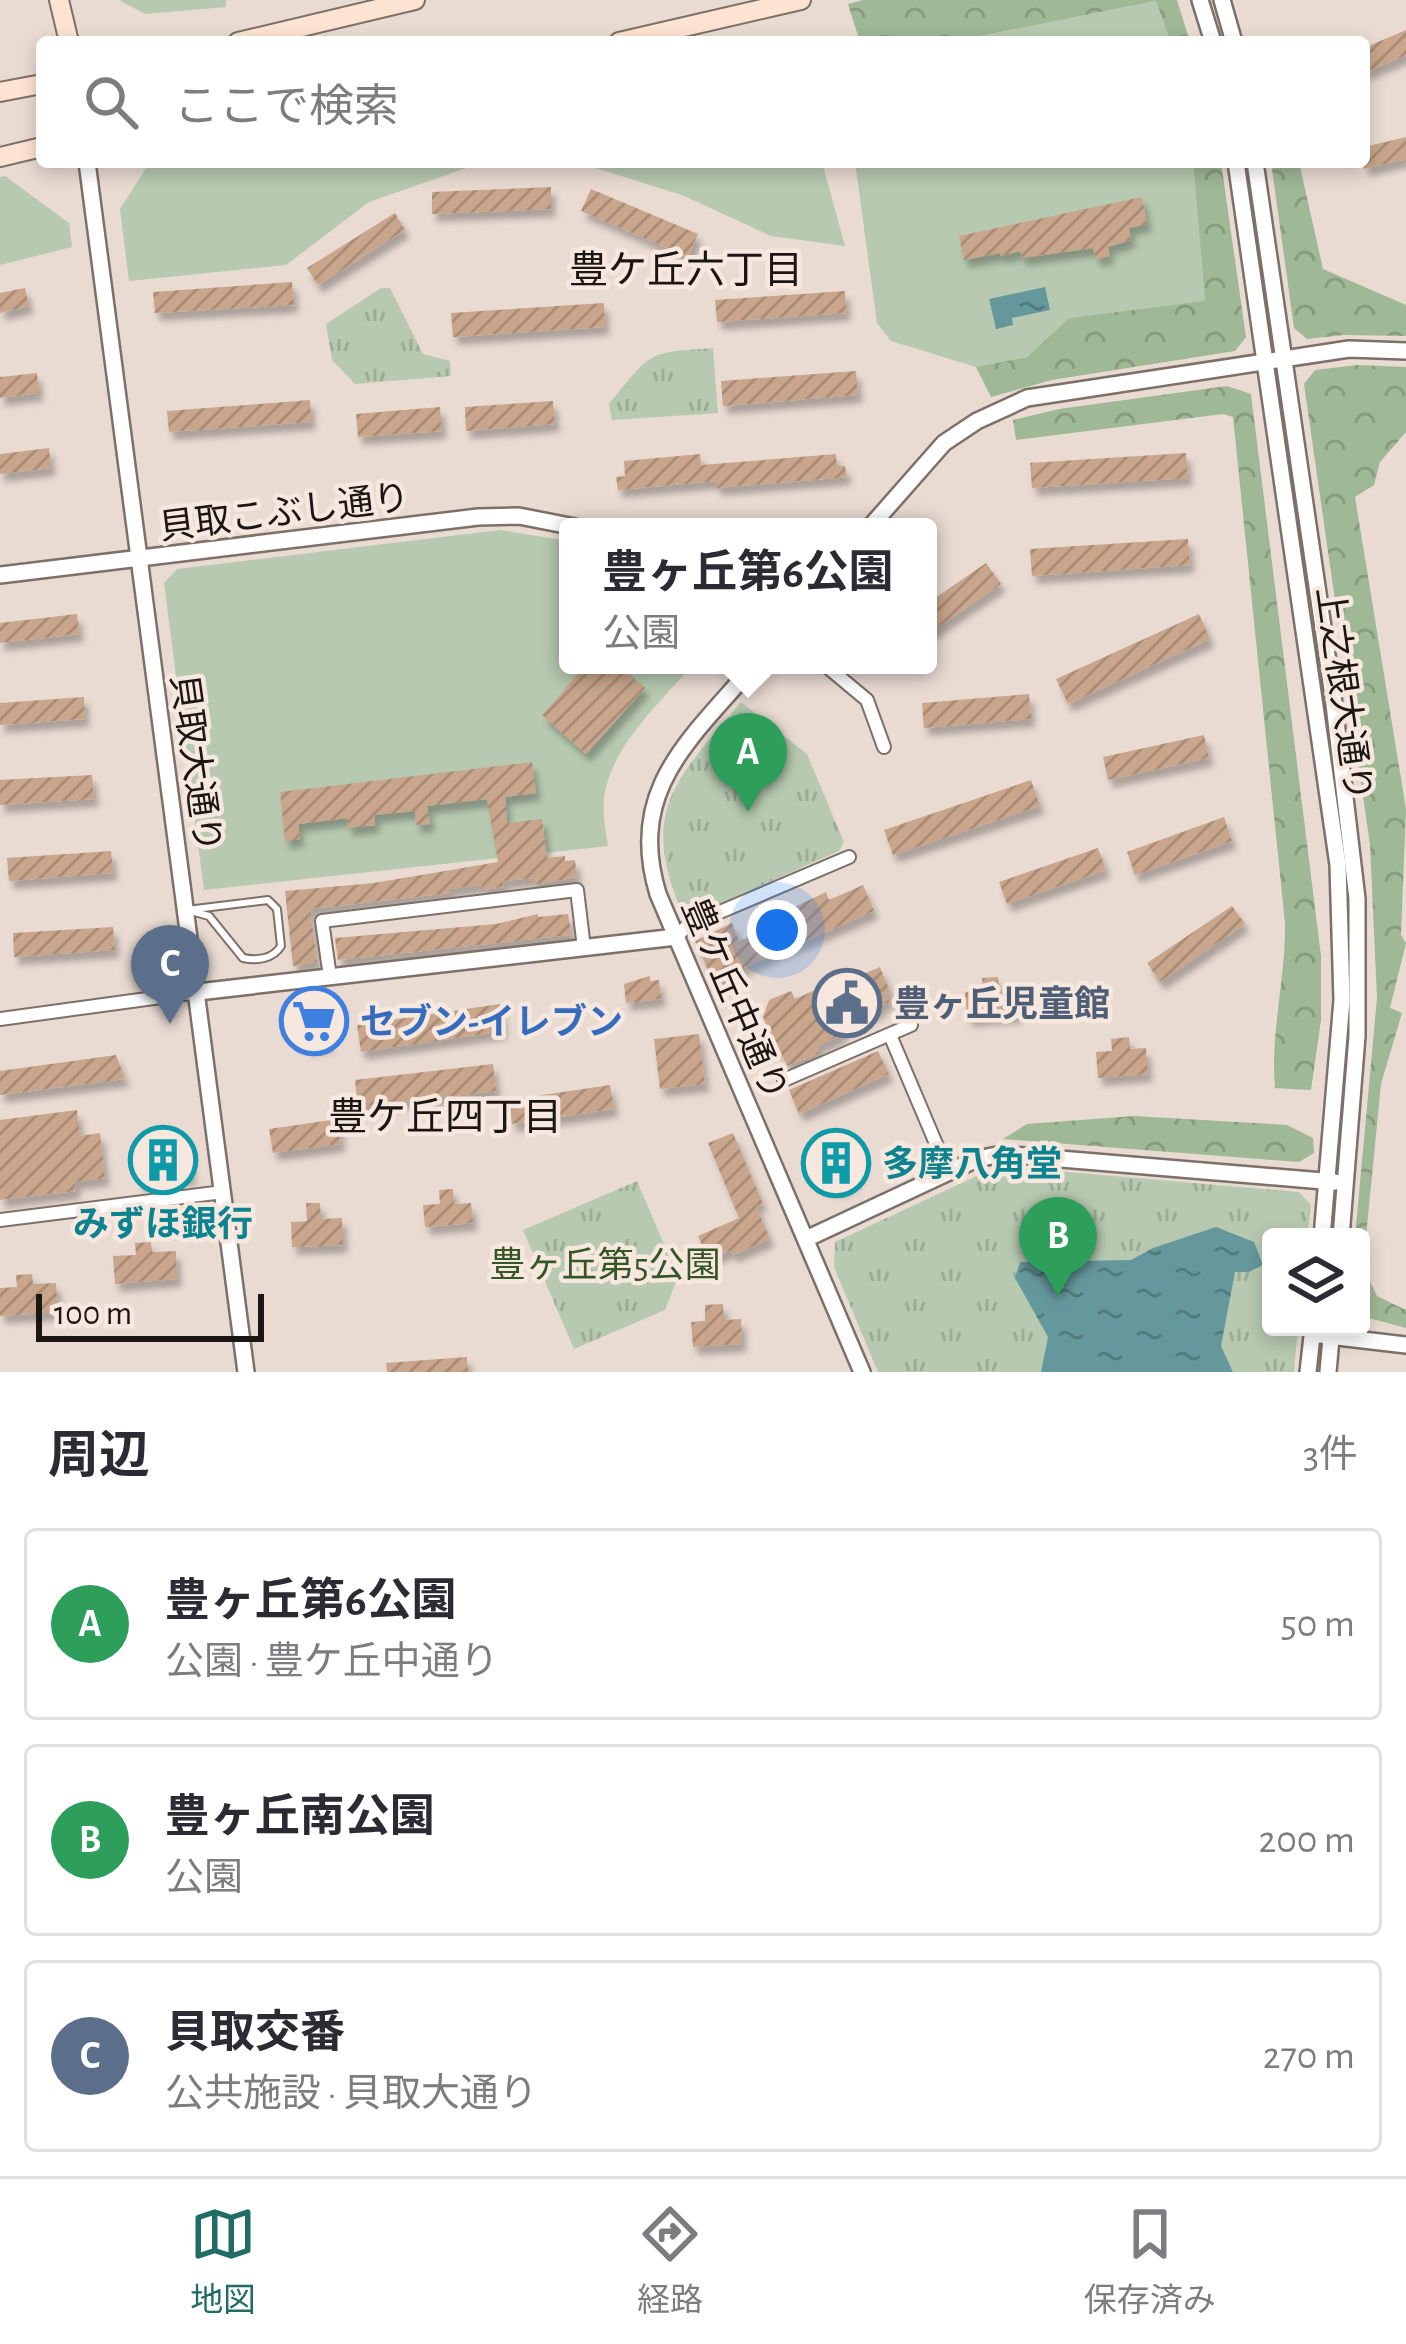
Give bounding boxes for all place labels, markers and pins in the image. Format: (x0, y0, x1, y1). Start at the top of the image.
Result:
pin: A (709, 713, 787, 812)
pin: C (131, 925, 209, 1024)
public building icon: 豊ヶ丘児童館 (812, 968, 882, 1038)
place label: 豊ヶ丘児童館 (894, 985, 1110, 1023)
supermarket icon: セブン-イレブン (279, 986, 349, 1056)
place label: セブン-イレブン (360, 1002, 623, 1041)
building icon: みずほ銀行 (128, 1125, 198, 1195)
building icon: 多摩八角堂 (801, 1128, 871, 1198)
place label: 多摩八角堂 (882, 1145, 1062, 1183)
pin: B (1019, 1197, 1097, 1296)
place label: みずほ銀行 (73, 1205, 253, 1243)

